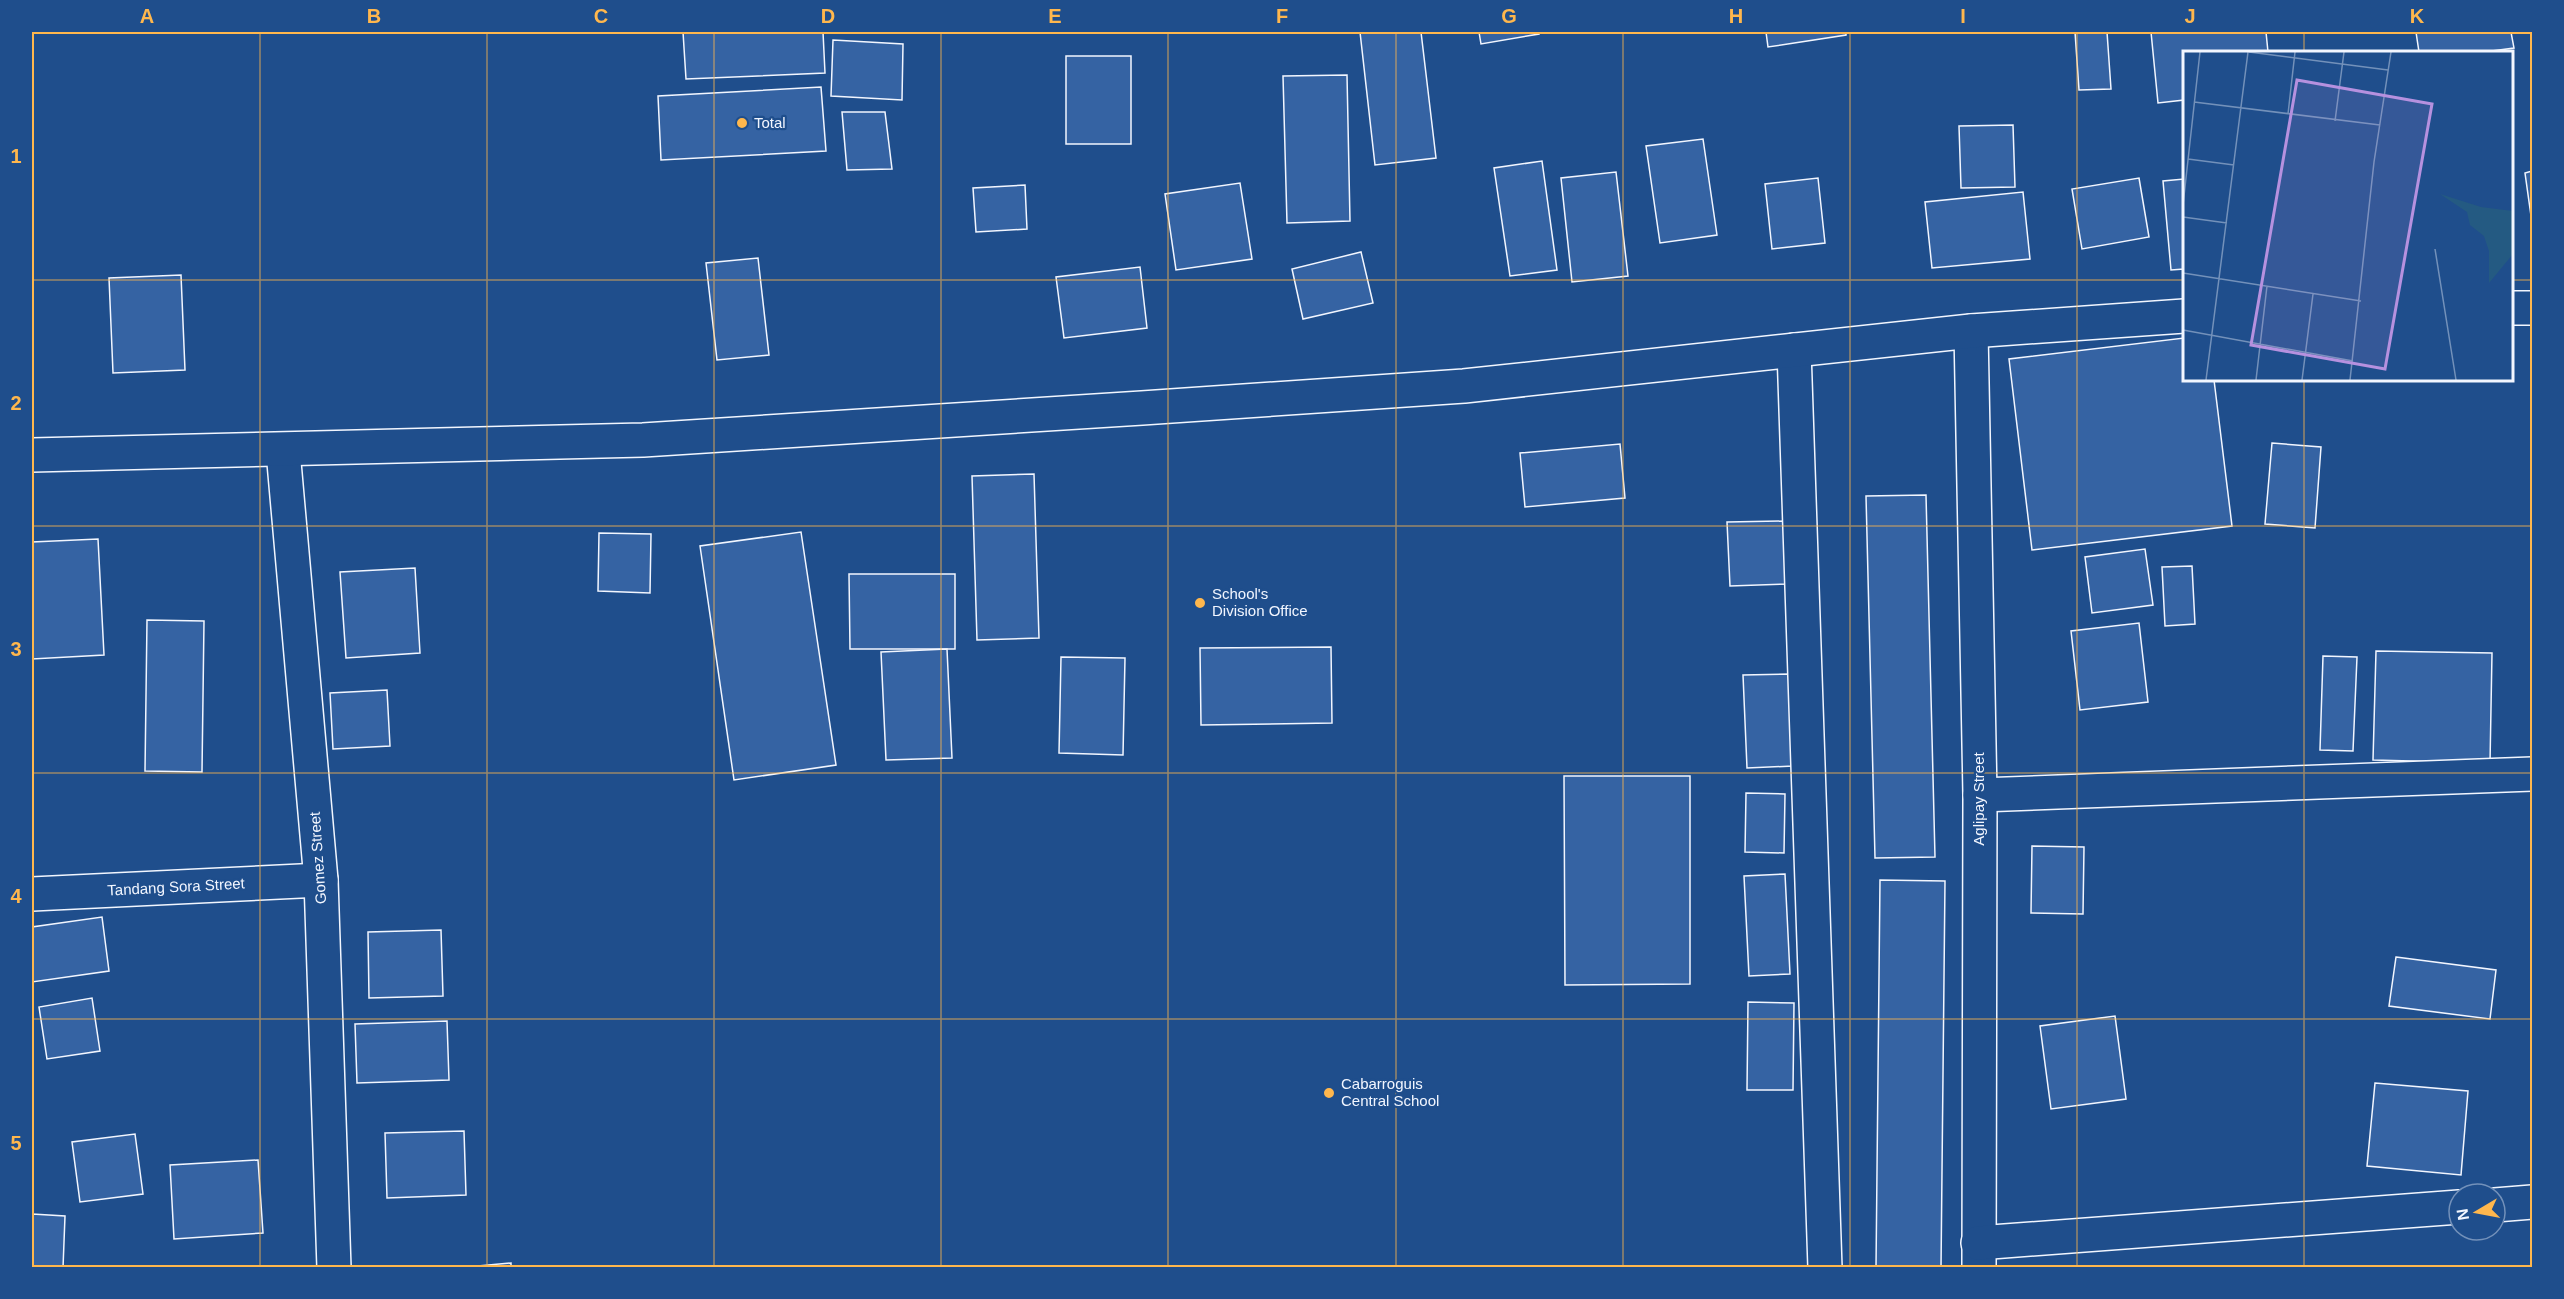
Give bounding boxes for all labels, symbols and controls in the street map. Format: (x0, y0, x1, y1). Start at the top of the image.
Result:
text: A (140, 5, 154, 27)
text: B (367, 5, 381, 27)
text: C (594, 5, 608, 27)
text: D (821, 5, 835, 27)
text: E (1048, 5, 1062, 27)
text: F (1276, 5, 1288, 27)
text: G (1501, 5, 1517, 27)
text: H (1729, 5, 1743, 27)
text: I (1960, 5, 1966, 27)
text: J (2184, 5, 2196, 27)
text: K (2410, 5, 2425, 27)
inset map (2183, 51, 2513, 381)
place label: Total (754, 114, 786, 131)
marker: Total (735, 116, 749, 130)
text: 1 (10, 145, 22, 167)
text: 2 (10, 392, 22, 414)
place label: School's Division Office (1212, 585, 1308, 619)
marker: School's Division Office (1193, 596, 1207, 610)
text: 3 (10, 638, 22, 660)
street label: Aglipay Street (1970, 751, 1987, 846)
street label: Gomez Street (306, 810, 329, 905)
street label: Tandang Sora Street (107, 874, 246, 899)
text: 4 (10, 885, 22, 907)
place label: Cabarroguis Central School (1341, 1075, 1439, 1109)
marker: Cabarroguis Central School (1322, 1086, 1336, 1100)
text: 5 (10, 1132, 22, 1154)
north arrow (2447, 1182, 2507, 1242)
text: N (2453, 1207, 2472, 1222)

